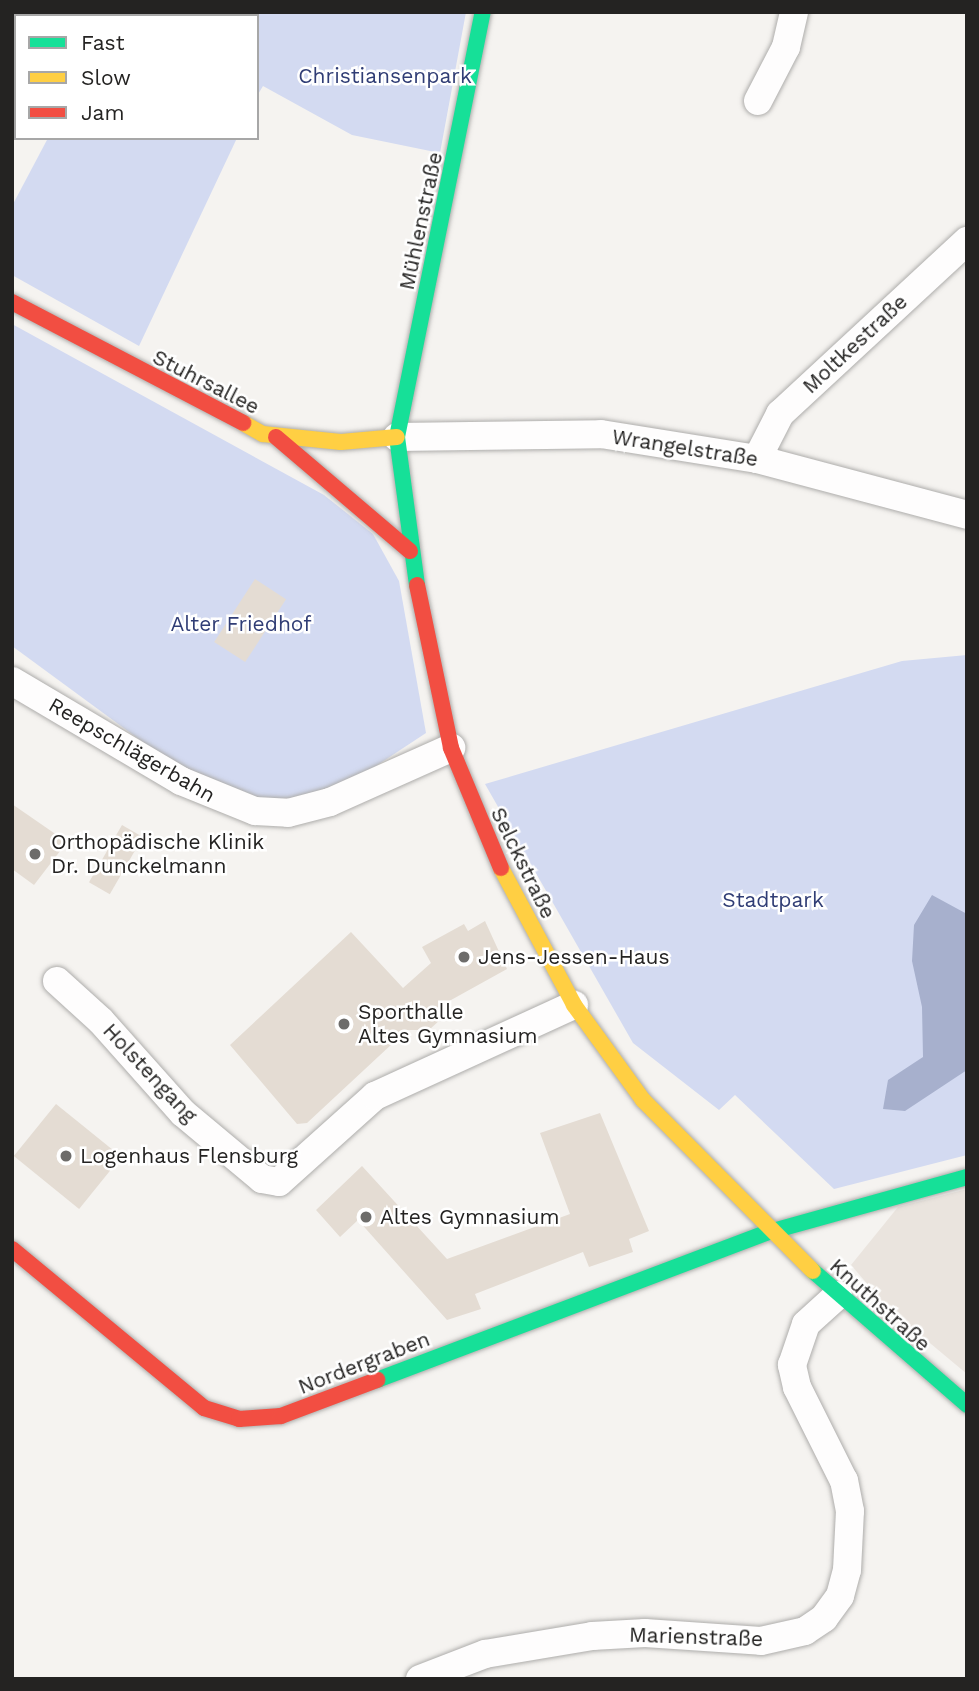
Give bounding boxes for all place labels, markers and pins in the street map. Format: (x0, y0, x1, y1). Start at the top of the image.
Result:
place label: Orthopädische Klinik Dr. Dunckelmann (51, 829, 264, 879)
marker: Orthopädische Klinik Dr. Dunckelmann (25, 844, 45, 864)
place label: Jens-Jessen-Haus (478, 944, 670, 970)
marker: Jens-Jessen-Haus (456, 949, 472, 965)
place label: Sporthalle Altes Gymnasium (358, 999, 537, 1049)
marker: Sporthalle Altes Gymnasium (336, 1016, 352, 1032)
place label: Logenhaus Flensburg (80, 1143, 298, 1169)
marker: Logenhaus Flensburg (58, 1148, 74, 1164)
place label: Altes Gymnasium (380, 1204, 559, 1230)
marker: Altes Gymnasium (358, 1209, 374, 1225)

